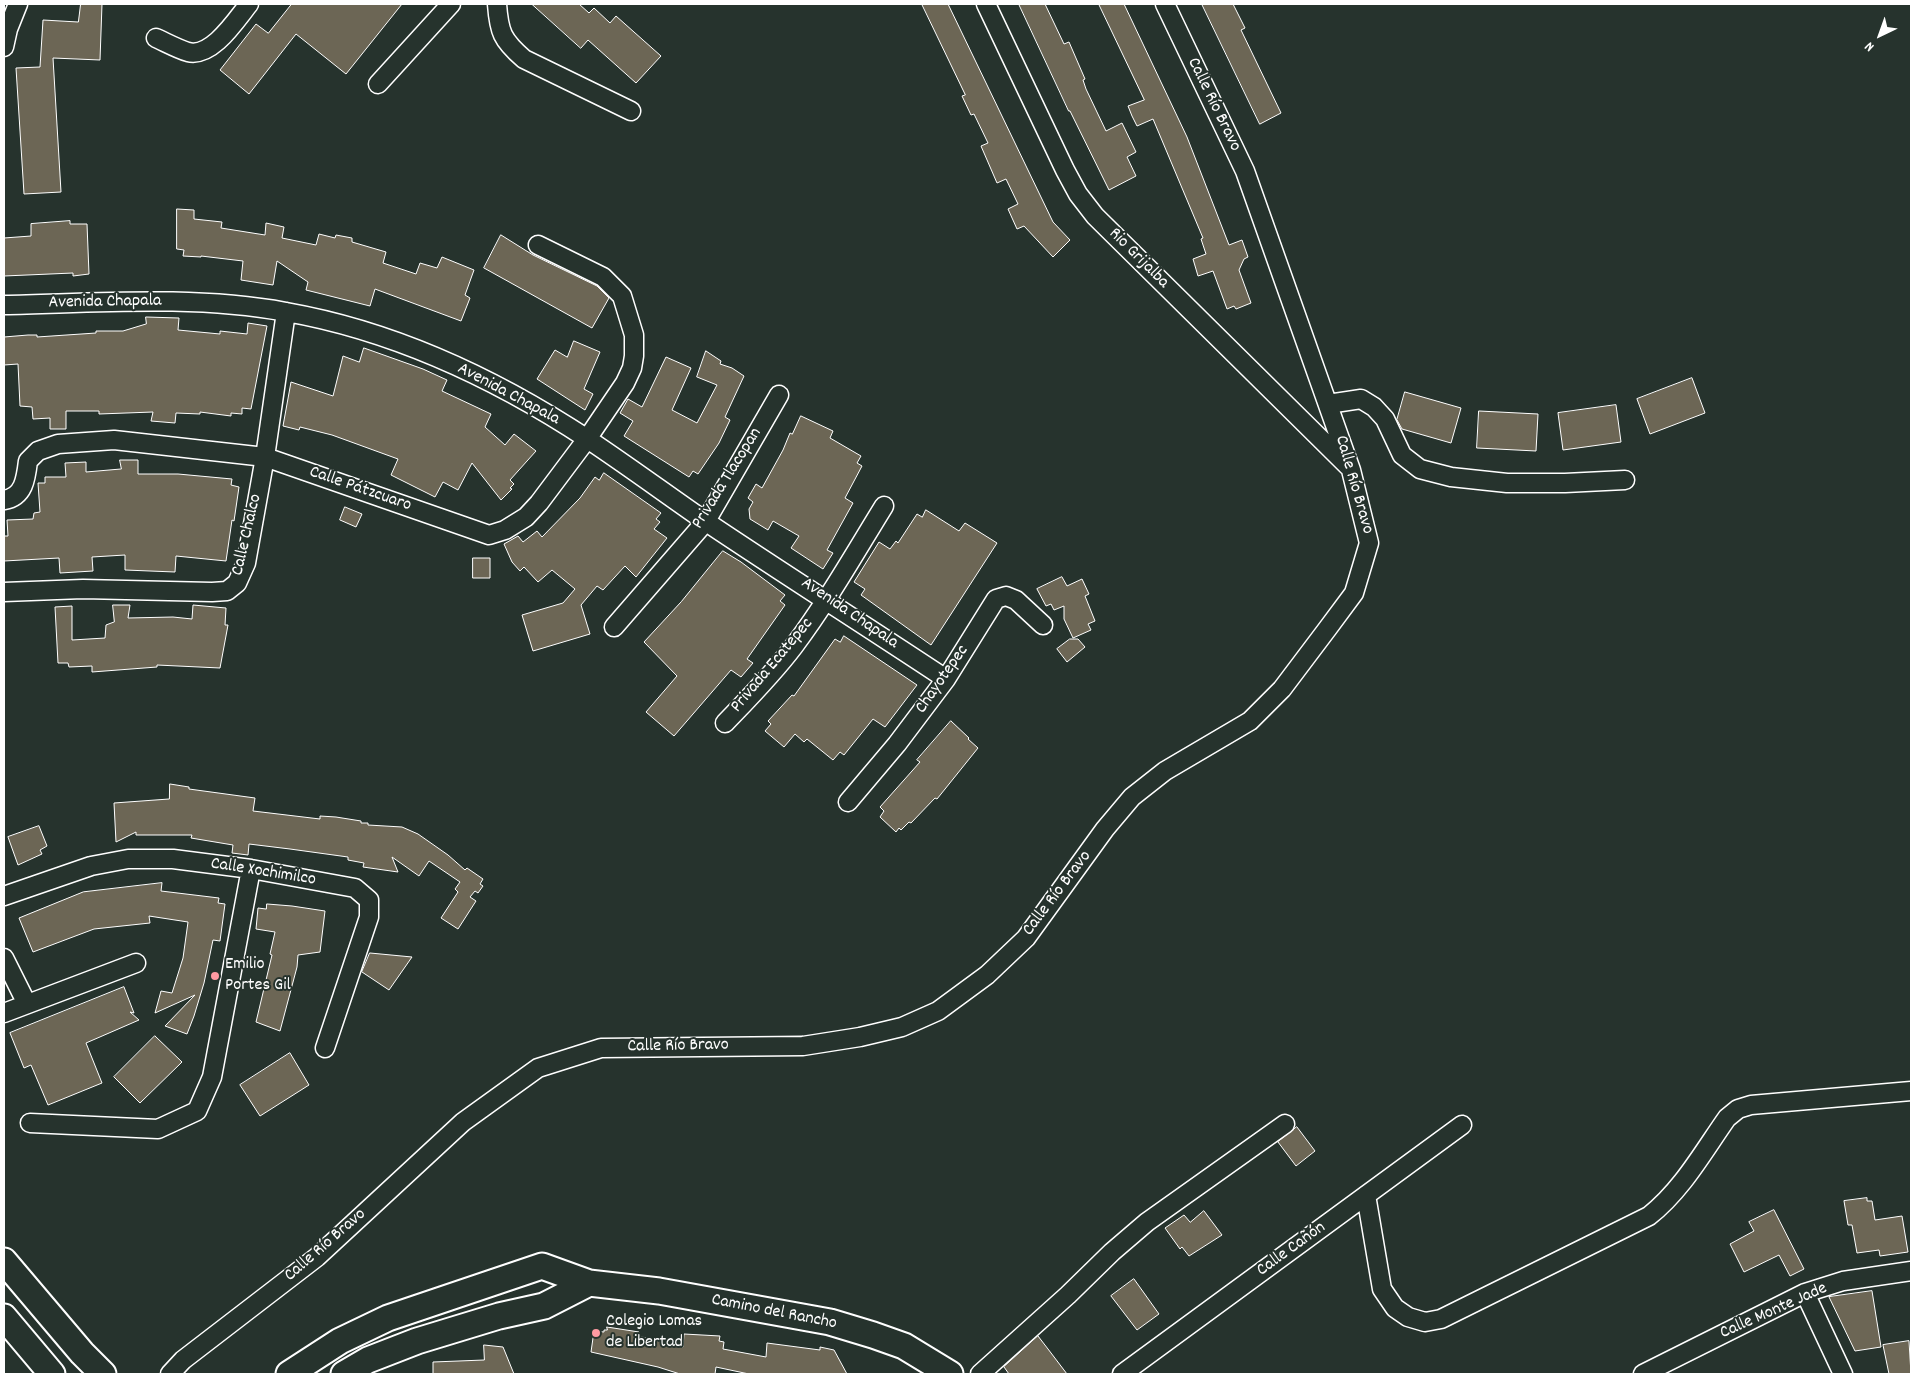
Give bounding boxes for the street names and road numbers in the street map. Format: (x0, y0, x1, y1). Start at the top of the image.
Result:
street label: Calle Río Bravo (1181, 55, 1245, 155)
street label: Rio Grijalba (1103, 224, 1173, 294)
street label: Avenida Chapala (48, 291, 162, 315)
street label: Avenida Chapala (453, 359, 563, 431)
street label: Privada Tlacopan (688, 424, 768, 534)
street label: Calle Río Bravo (1329, 433, 1377, 537)
street label: Calle Pátzcuaro (306, 462, 414, 518)
street label: Calle Chalco (228, 492, 268, 578)
street label: Avenida Chapala (796, 573, 902, 655)
street label: Privada Ecatepec (727, 614, 819, 718)
street label: Chayotepec (912, 641, 974, 719)
street label: Calle Río Bravo (1019, 847, 1097, 941)
street label: Calle Xochimilco (209, 854, 317, 892)
street label: Calle Río Bravo (627, 1035, 729, 1059)
street label: Calle Río Bravo (281, 1205, 371, 1287)
street label: Calle Cañón (1253, 1218, 1331, 1282)
street label: Calle Monte Jade (1717, 1279, 1831, 1345)
street label: Camino del Rancho (709, 1290, 839, 1336)

